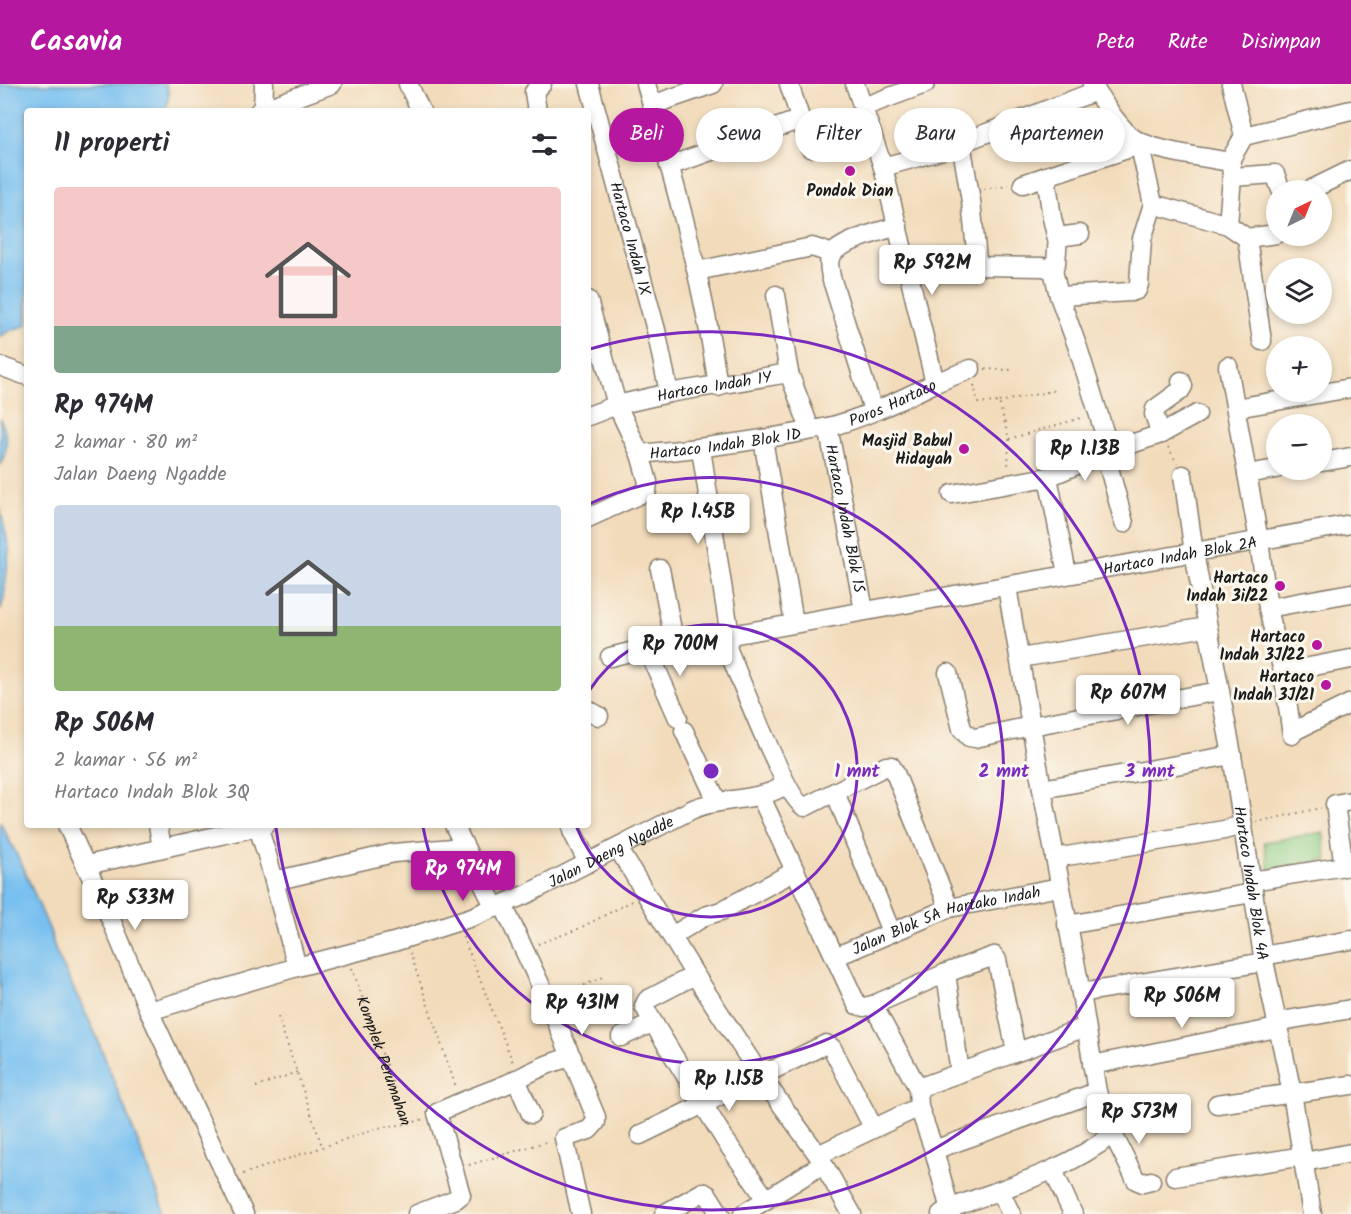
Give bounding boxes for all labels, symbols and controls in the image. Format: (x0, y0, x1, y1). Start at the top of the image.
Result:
text: Casavia (30, 20, 122, 65)
text: Peta (1096, 26, 1135, 59)
text: Rute (1168, 26, 1208, 59)
text: Disimpan (1241, 26, 1321, 59)
chip: Beli (609, 108, 684, 162)
chip: Sewa (696, 108, 783, 162)
chip: Filter (795, 108, 882, 162)
chip: Baru (894, 108, 977, 162)
chip: Apartemen (989, 108, 1125, 162)
text: 11 properti (54, 123, 170, 165)
icon: filters (528, 128, 561, 161)
marker: Pondok Dian (843, 164, 857, 178)
street label: Hartaco Indah 1X (602, 179, 657, 300)
place label: Pondok Dian (807, 179, 894, 204)
north arrow (1266, 180, 1332, 246)
map controls (1266, 180, 1332, 480)
icon: home (254, 226, 362, 334)
pin: Rp 592M (877, 245, 987, 296)
text: Rp 592M (893, 248, 971, 280)
button: layers (1266, 258, 1332, 324)
button: + (1266, 336, 1332, 402)
street label: Hartaco Indah 1Y (654, 365, 774, 409)
street label: Poros Hartaco (846, 373, 941, 434)
text: Rp 974M (54, 385, 153, 427)
button: − (1266, 414, 1332, 480)
street label: Hartaco Indah Blok 1D (648, 422, 803, 467)
text: 2 kamar · 80 m² (54, 427, 197, 459)
place label: Masjid Babul Hidayah (862, 429, 953, 472)
pin: Rp 1.13B (1023, 431, 1147, 482)
text: Rp 1.13B (1050, 434, 1120, 466)
street label: Hartaco Indah Blok 1S (818, 442, 871, 595)
marker: Masjid Babul Hidayah (957, 442, 971, 456)
text: Jalan Daeng Ngadde (54, 459, 227, 491)
pin: Rp 1.45B (636, 494, 760, 545)
text: Rp 1.45B (661, 497, 735, 529)
street label: Hartaco Indah Blok 2A (1101, 530, 1260, 582)
icon: home (254, 544, 362, 652)
place label: Hartaco Indah 3i/22 (1186, 566, 1268, 609)
marker: Hartaco Indah 3i/22 (1273, 579, 1287, 593)
place label: Hartaco Indah 3J/22 (1220, 625, 1305, 668)
pin: Rp 700M (625, 626, 735, 677)
text: Rp 700M (642, 629, 718, 661)
marker: Hartaco Indah 3J/22 (1310, 638, 1324, 652)
place label: Hartaco Indah 3J/21 (1233, 665, 1314, 708)
pin: Rp 607M (1073, 675, 1183, 726)
text: Rp 607M (1090, 678, 1166, 710)
marker: Hartaco Indah 3J/21 (1319, 678, 1333, 692)
text: Rp 506M (54, 703, 154, 745)
text: 2 kamar · 56 m² (54, 745, 197, 777)
text: 1 mnt (834, 758, 880, 787)
text: 2 mnt (979, 758, 1030, 787)
text: 3 mnt (1124, 758, 1176, 787)
centre of rings (701, 761, 721, 781)
text: Hartaco Indah Blok 3Q (54, 777, 250, 809)
street label: Hartaco Indah Blok 4A (1226, 804, 1275, 963)
street label: Jalan Daeng Ngadde (544, 810, 678, 895)
pin: Rp 974M (408, 851, 518, 902)
text: Rp 974M (425, 854, 501, 886)
pin: Rp 533M (80, 880, 190, 931)
street label: Jalan Blok 5A Hartako Indah (848, 880, 1043, 962)
text: Rp 533M (96, 883, 174, 915)
pin: Rp 506M (1127, 978, 1237, 1029)
text: Rp 506M (1144, 981, 1220, 1013)
pin: Rp 431M (527, 985, 637, 1036)
text: Rp 431M (545, 988, 619, 1020)
street label: Komplek Perumahan (349, 993, 418, 1129)
pin: Rp 1.15B (667, 1061, 791, 1112)
text: Rp 1.15B (694, 1064, 764, 1096)
pin: Rp 573M (1084, 1094, 1194, 1145)
text: Rp 573M (1101, 1097, 1177, 1129)

